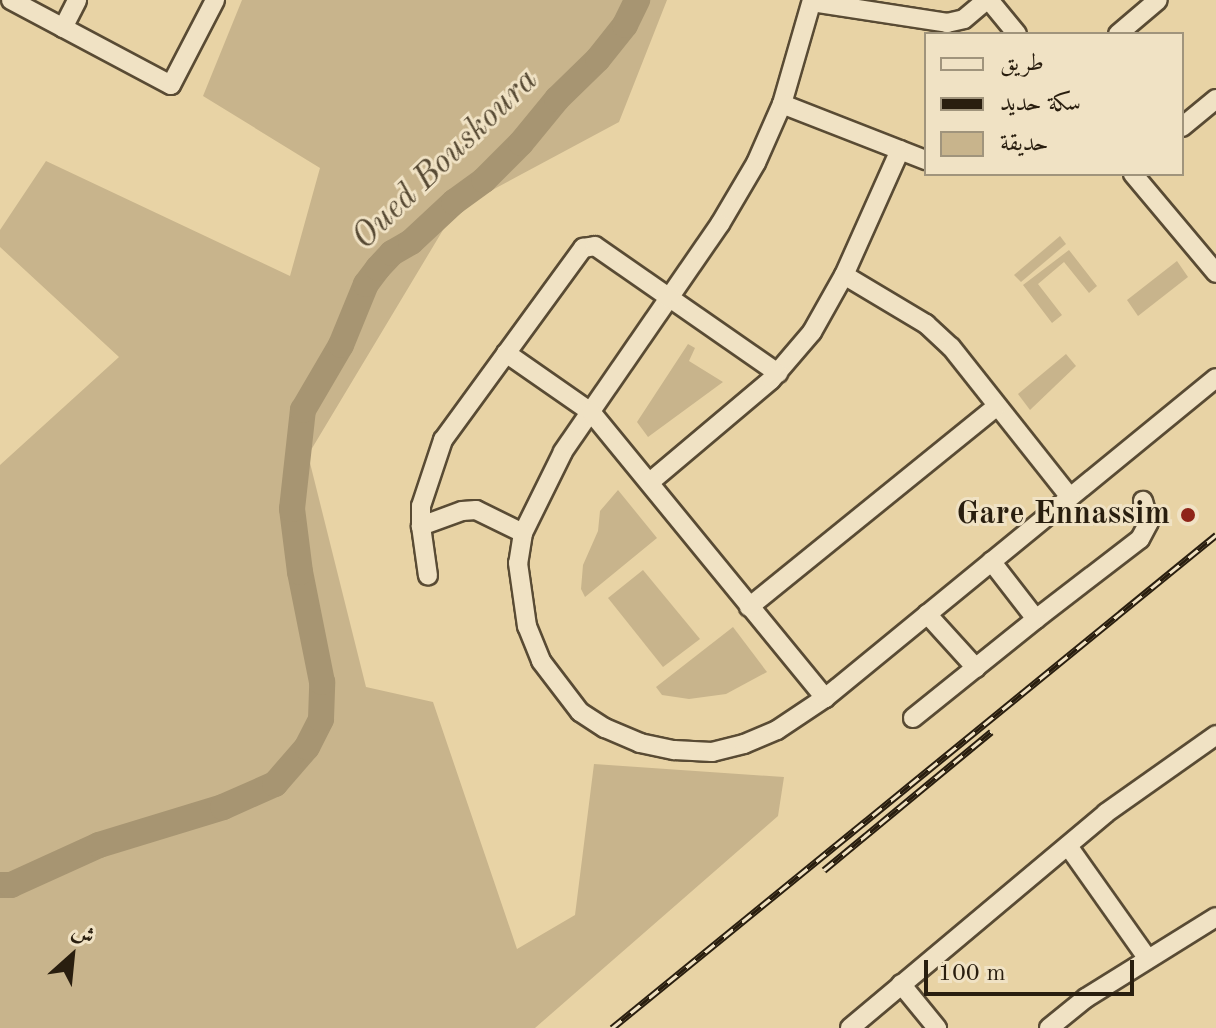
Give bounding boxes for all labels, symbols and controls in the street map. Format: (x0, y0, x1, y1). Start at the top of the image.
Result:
legend (924, 32, 1184, 176)
text: طريق (1000, 52, 1044, 76)
water label: Oued Bouskoura (345, 61, 547, 259)
text: سكة حديد (1000, 92, 1081, 116)
text: حديقة (1000, 132, 1049, 156)
place label: Gare Ennassim (956, 496, 1170, 534)
marker: Gare Ennassim (1177, 504, 1199, 526)
north arrow (32, 916, 112, 996)
text: ش (68, 920, 98, 949)
scale bar (928, 944, 1138, 994)
text: 100 m (938, 962, 1006, 986)

